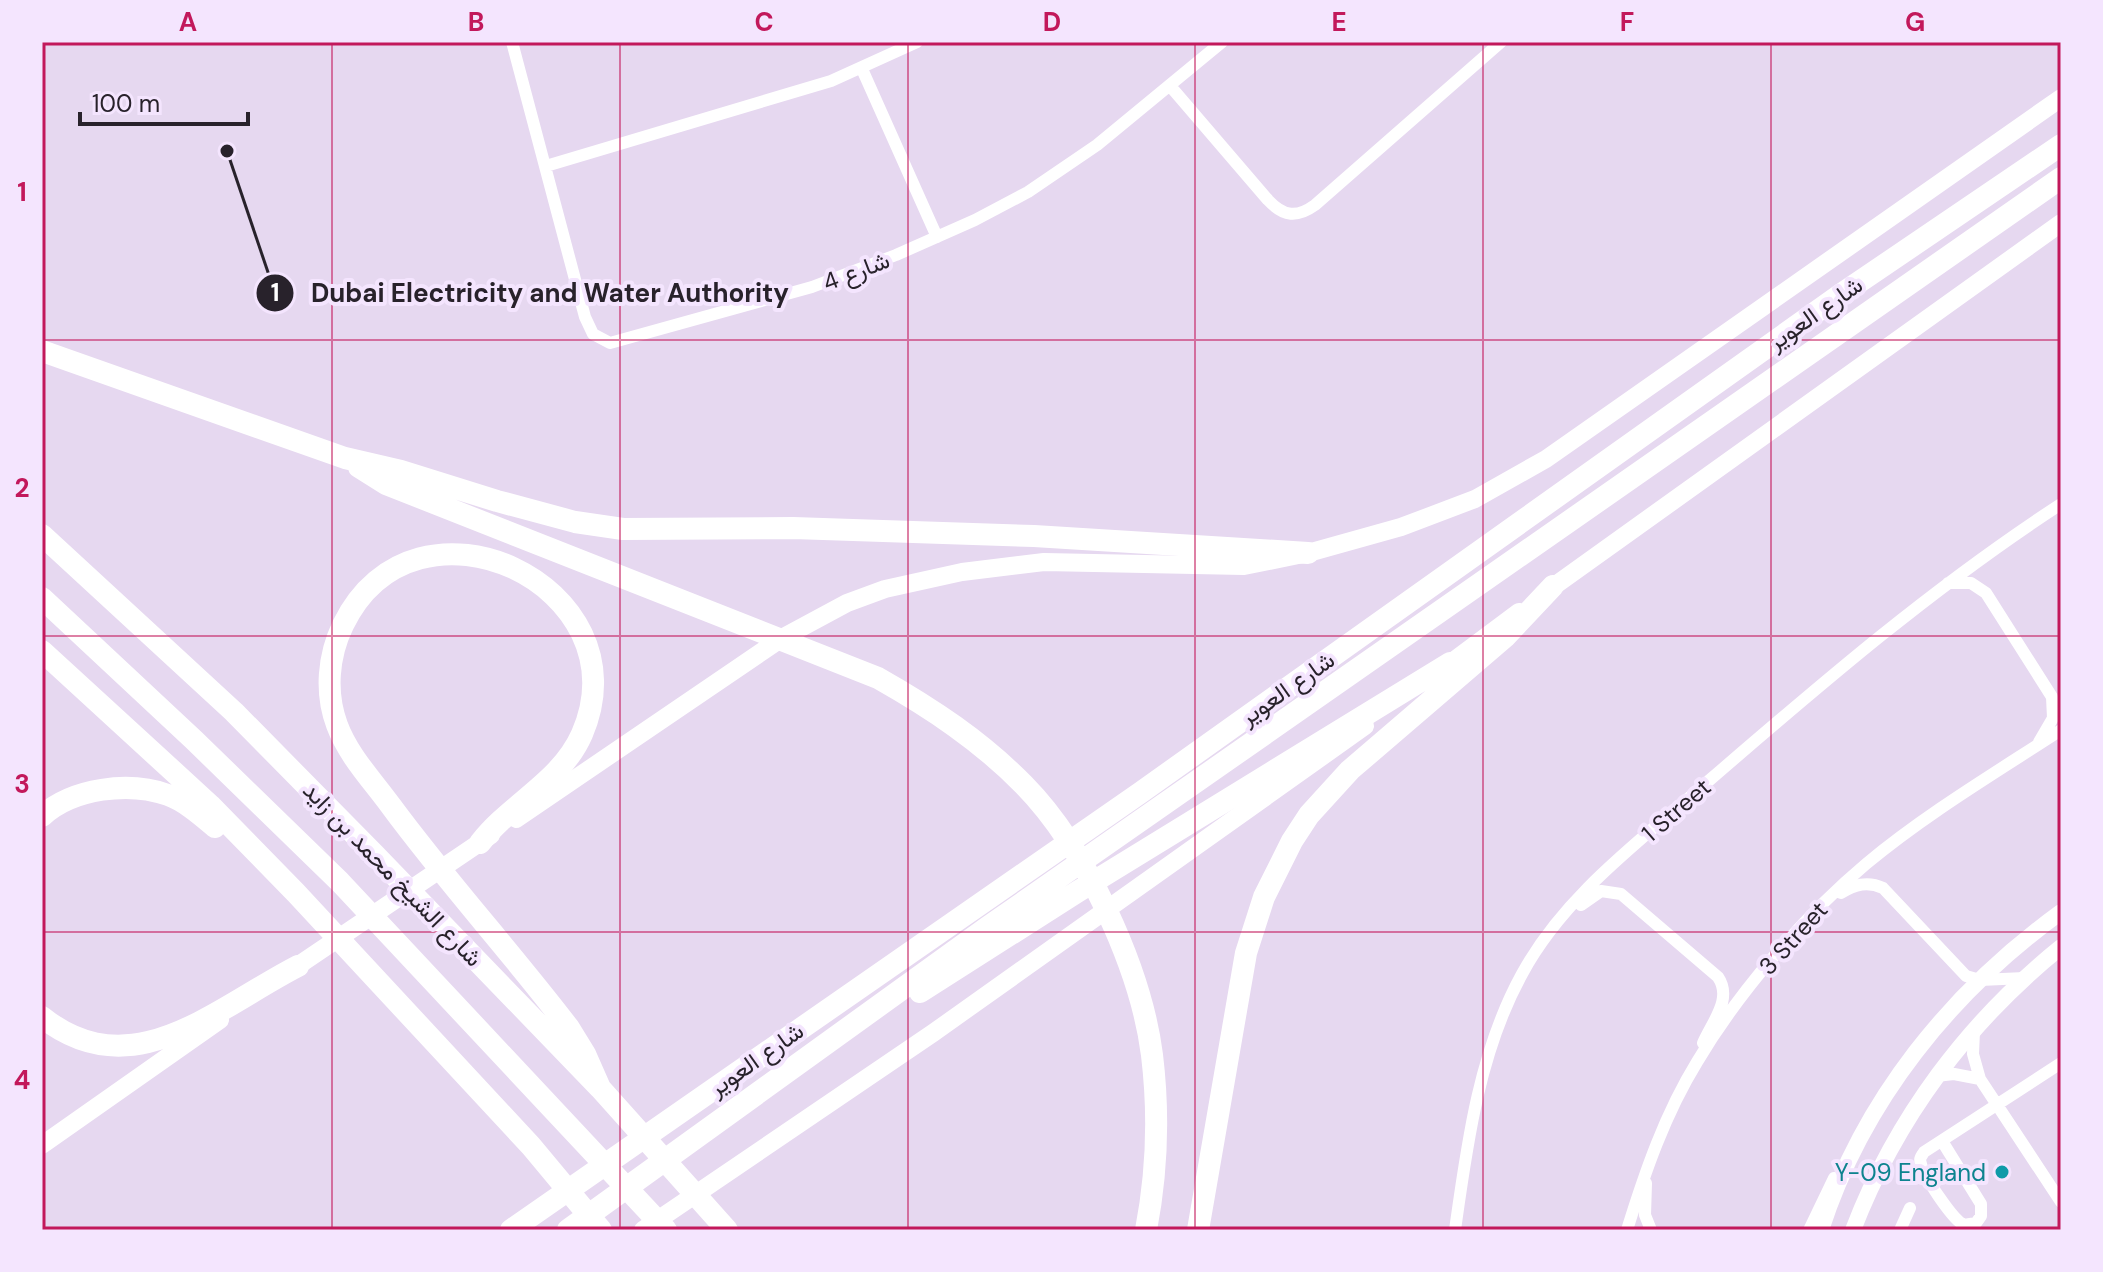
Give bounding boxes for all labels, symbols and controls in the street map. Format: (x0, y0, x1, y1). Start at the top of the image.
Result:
text: A (179, 5, 197, 39)
text: B (468, 5, 484, 39)
text: C (754, 5, 774, 39)
text: D (1043, 5, 1061, 39)
text: E (1331, 5, 1347, 39)
text: F (1620, 5, 1634, 39)
text: G (1905, 5, 1925, 39)
scale bar (80, 76, 248, 126)
text: 100 m (92, 88, 160, 119)
text: 1 (17, 175, 27, 209)
street label: شارع 4 (818, 244, 894, 299)
callout: Dubai Electricity and Water Authority (255, 268, 805, 318)
street label: شارع العوير (1761, 269, 1869, 358)
text: Dubai Electricity and Water Authority (311, 276, 789, 310)
text: 1 (271, 277, 279, 308)
text: 2 (14, 471, 30, 505)
street label: شارع العوير (1233, 644, 1341, 733)
text: 3 (14, 767, 30, 801)
street label: 1 Street (1635, 771, 1717, 849)
street label: شارع الشيخ محمد بن زايد (295, 775, 489, 974)
street label: 3 Street (1752, 895, 1834, 981)
street label: شارع العوير (702, 1015, 810, 1104)
text: 4 (14, 1063, 30, 1097)
place label: Y-09 England (1835, 1157, 1986, 1188)
marker: Y-09 England (1993, 1163, 2011, 1181)

